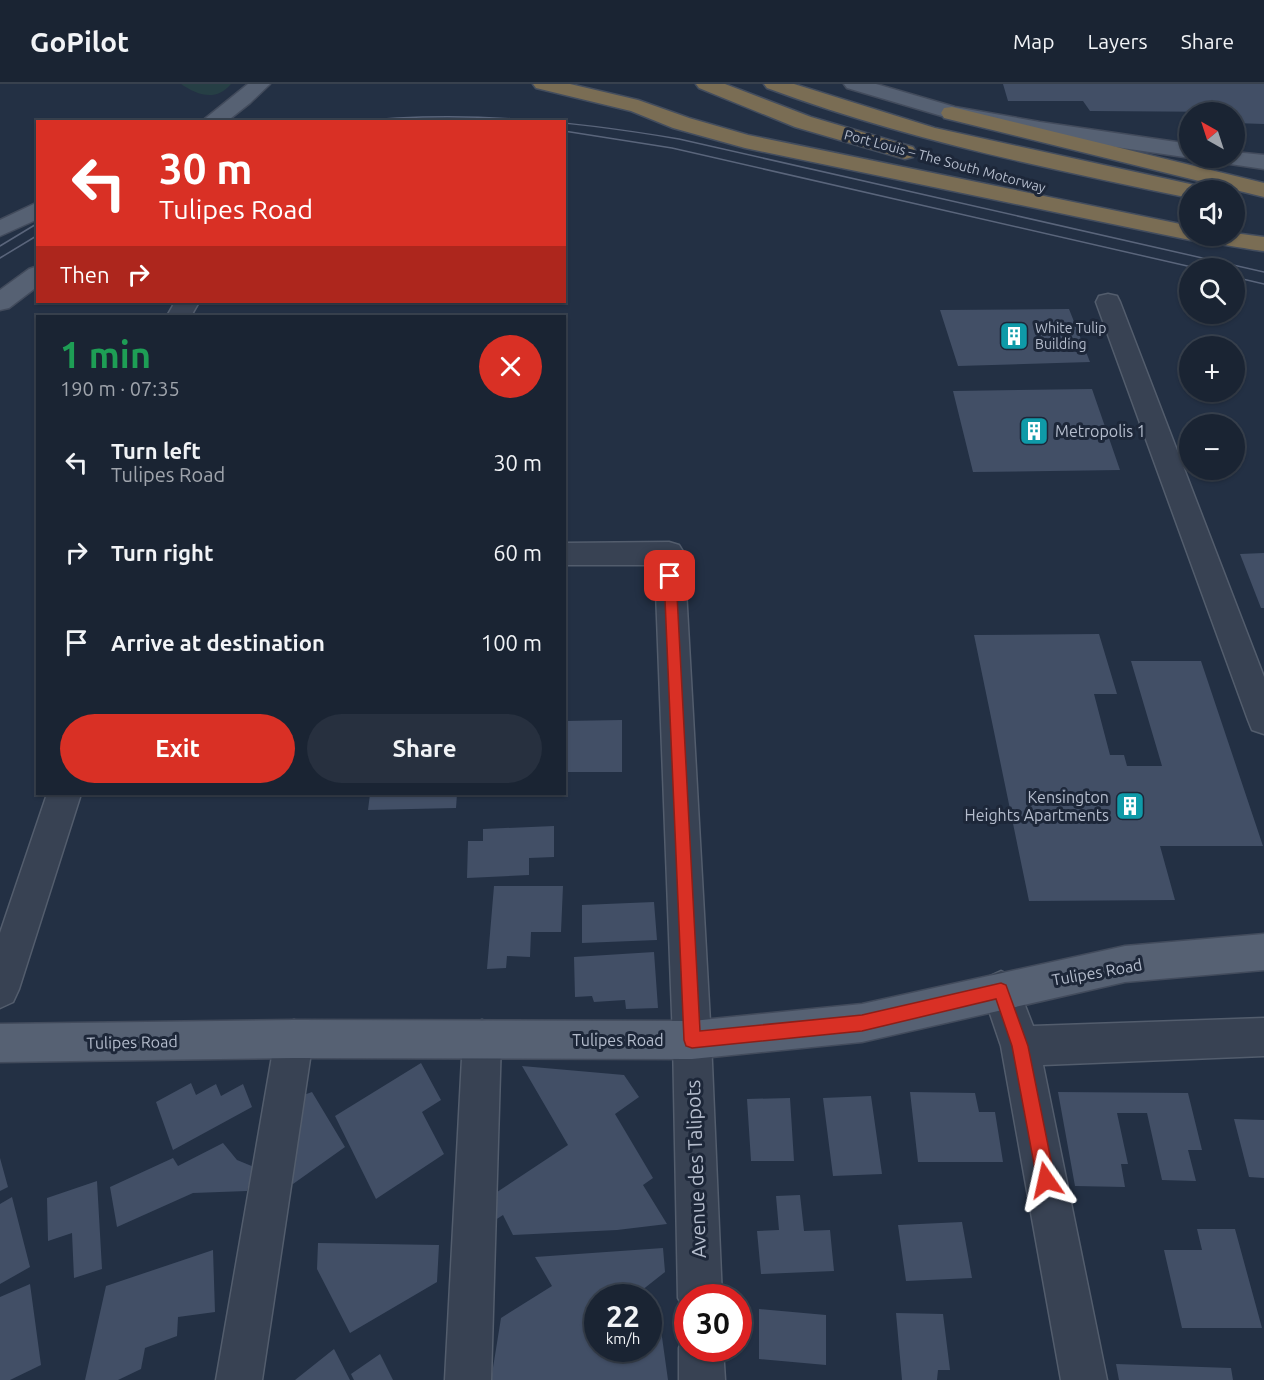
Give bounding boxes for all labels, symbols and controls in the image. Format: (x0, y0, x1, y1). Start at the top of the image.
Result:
text: GoPilot (30, 26, 129, 57)
text: Map (1013, 29, 1054, 53)
text: Layers (1087, 29, 1148, 53)
text: Share (1181, 29, 1234, 53)
north arrow (1179, 102, 1245, 168)
map controls (1179, 102, 1245, 480)
street label: Port Louis – The South Motorway (843, 126, 1048, 196)
icon: left (60, 144, 138, 222)
text: 30 m (159, 145, 253, 192)
button: sound (1179, 180, 1245, 246)
text: Tulipes Road (159, 194, 313, 224)
icon: right (122, 258, 155, 291)
button: search (1179, 258, 1245, 324)
text: Then (60, 262, 110, 287)
building icon: White Tulip Building (998, 320, 1030, 352)
place label: White Tulip Building (1035, 320, 1106, 352)
text: 1 min (60, 334, 151, 375)
button: close (479, 335, 542, 398)
button: + (1179, 336, 1245, 402)
text: 190 m · 07:35 (60, 377, 180, 400)
button: − (1179, 414, 1245, 480)
building icon: Metropolis 1 (1018, 415, 1050, 447)
place label: Metropolis 1 (1055, 422, 1146, 440)
text: Turn left (111, 438, 201, 463)
icon: left (60, 446, 93, 479)
text: 30 m (493, 450, 542, 475)
text: Tulipes Road (111, 463, 225, 486)
icon: right (60, 536, 93, 569)
text: Turn right (111, 540, 213, 565)
text: 60 m (493, 540, 542, 565)
pin (644, 550, 695, 601)
icon: arrive (653, 559, 686, 592)
icon: arrive (60, 626, 93, 659)
text: Arrive at destination (111, 630, 325, 655)
text: 100 m (481, 630, 542, 655)
button: Exit (60, 714, 295, 783)
button: Share (307, 714, 542, 783)
place label: Kensington Heights Apartments (965, 788, 1109, 824)
building icon: Kensington Heights Apartments (1114, 790, 1146, 822)
street label: Tulipes Road (1050, 955, 1144, 989)
street label: Tulipes Road (572, 1031, 664, 1049)
street label: Tulipes Road (86, 1032, 178, 1052)
street label: Avenue des Talipots (681, 1079, 710, 1259)
position arrow (1014, 1148, 1078, 1212)
speed limit sign: 30 (674, 1284, 752, 1362)
text: 22 (606, 1299, 640, 1333)
text: km/h (606, 1330, 640, 1347)

